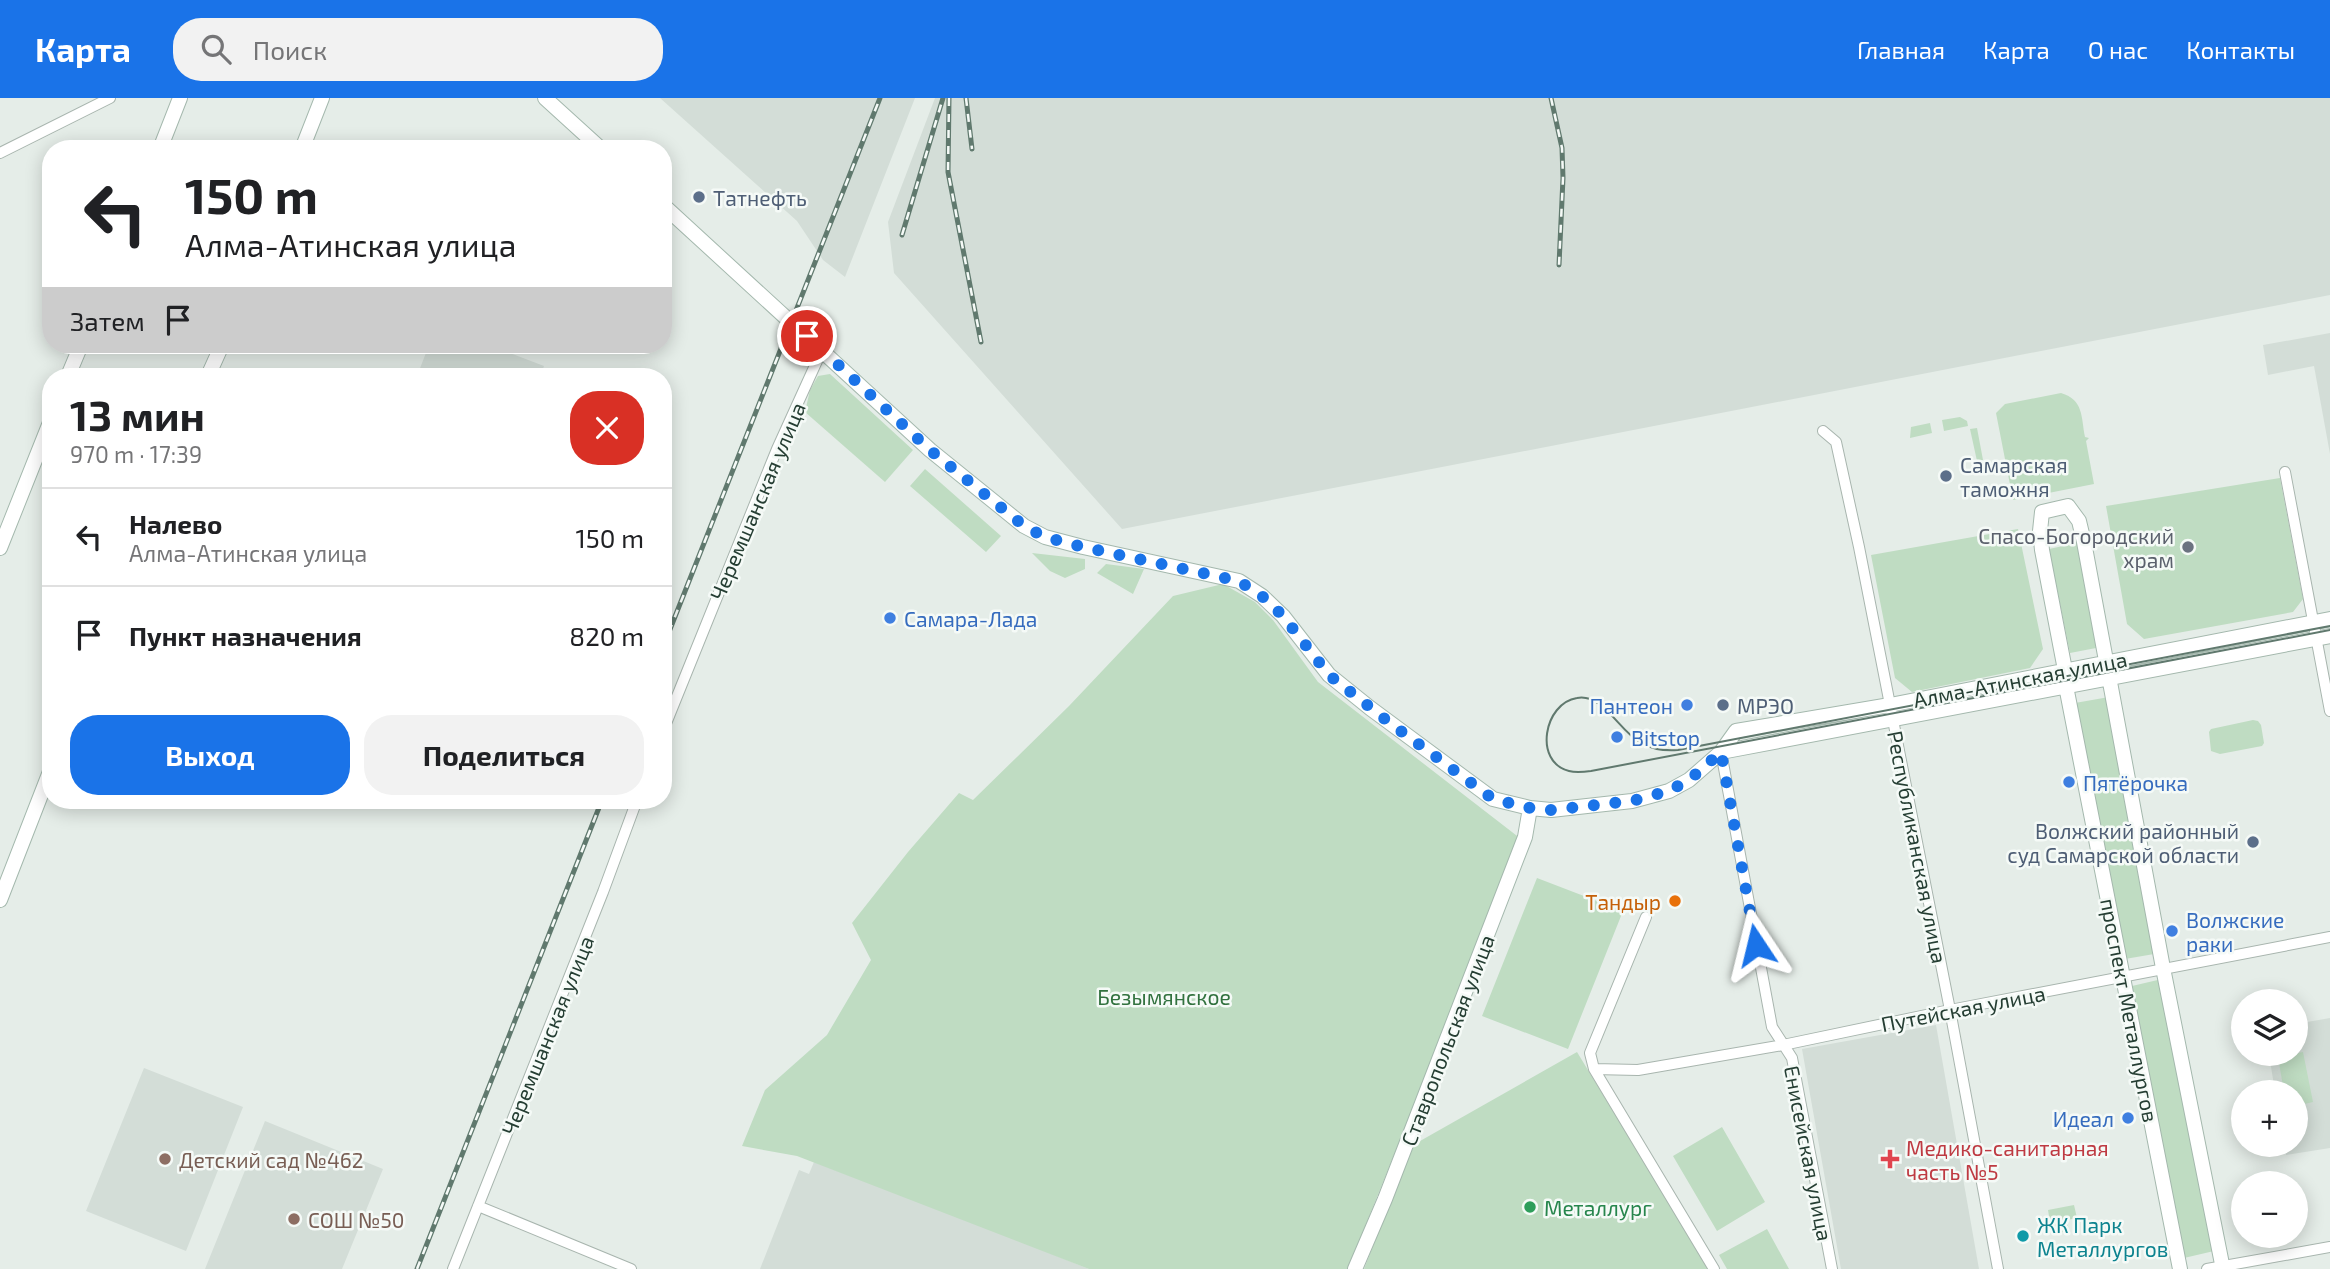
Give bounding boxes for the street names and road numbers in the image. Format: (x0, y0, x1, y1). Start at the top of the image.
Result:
street label: Черемшанская улица (704, 398, 811, 604)
street label: Алма-Атинская улица (1911, 646, 2129, 713)
street label: Республиканская улица (1882, 729, 1953, 966)
street label: проспект Металлургов (2095, 896, 2164, 1124)
street label: Ставропольская улица (1395, 931, 1500, 1149)
street label: Черемшанская улица (496, 932, 599, 1139)
street label: Путейская улица (1879, 980, 2048, 1037)
street label: Енисейская улица (1779, 1063, 1838, 1243)

